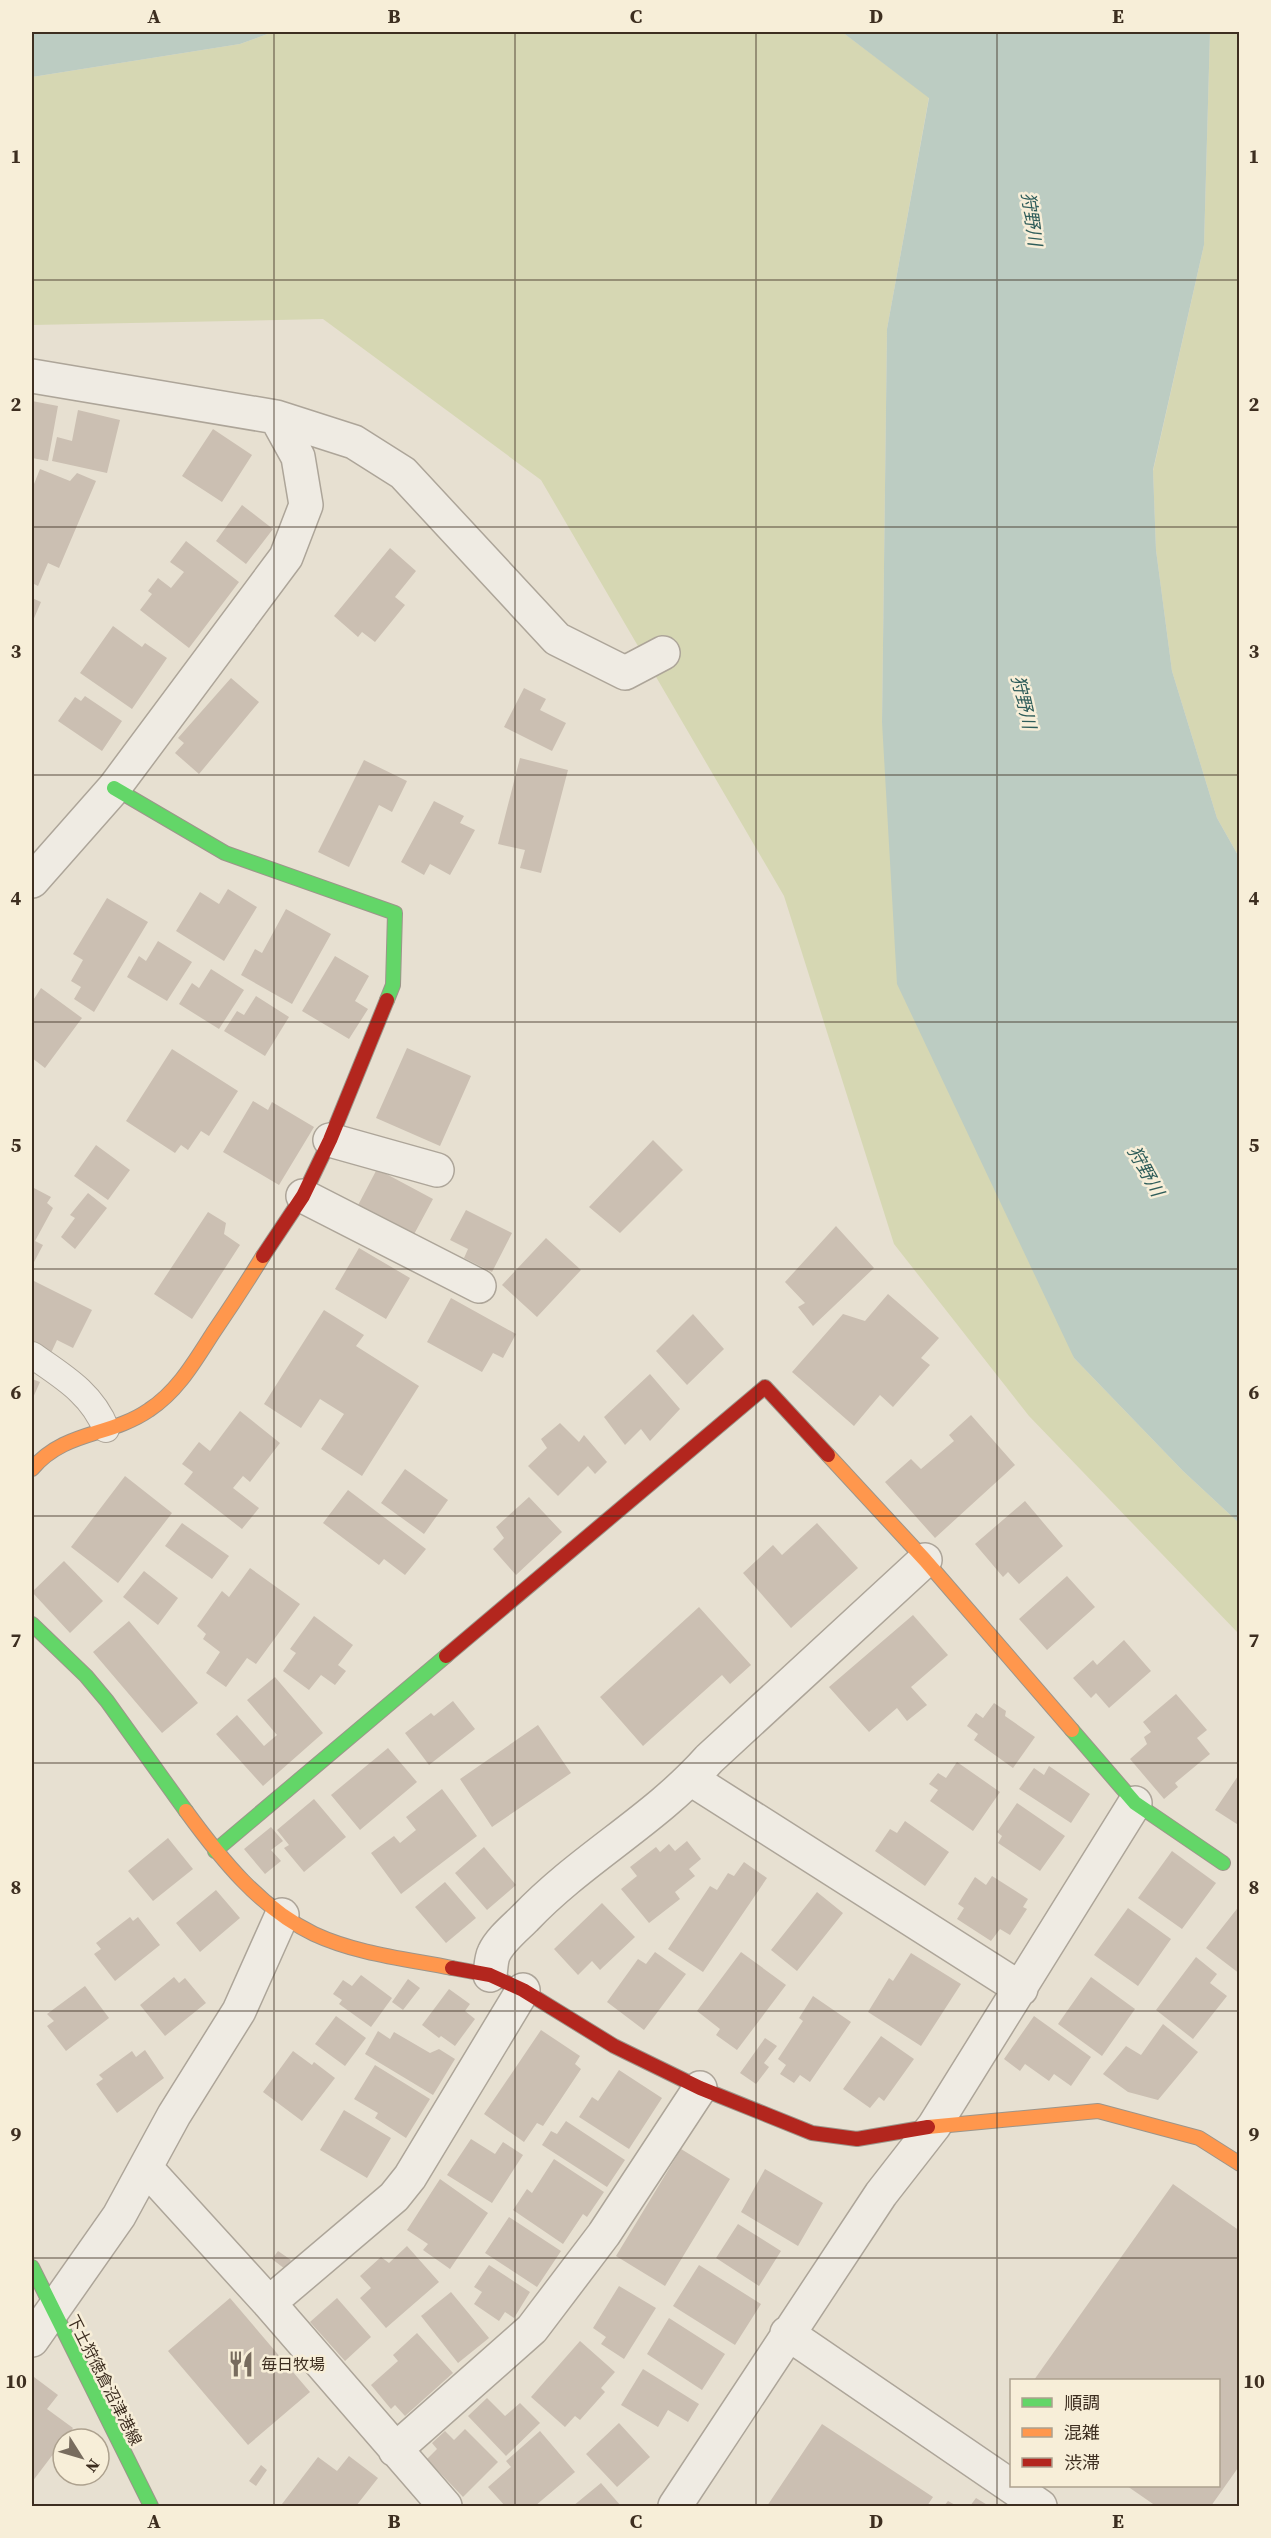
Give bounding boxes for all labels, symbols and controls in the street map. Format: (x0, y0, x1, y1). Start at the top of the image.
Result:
text: A (147, 2, 161, 30)
text: B (387, 2, 401, 30)
text: C (630, 2, 642, 30)
text: D (869, 2, 883, 30)
text: E (1112, 2, 1124, 30)
text: 1 (11, 142, 21, 170)
text: 1 (1249, 142, 1259, 170)
water label: 狩野川 (1016, 191, 1048, 249)
text: 2 (11, 390, 22, 418)
text: 2 (1249, 390, 1260, 418)
text: 3 (11, 637, 22, 665)
text: 3 (1249, 637, 1260, 665)
water label: 狩野川 (1006, 673, 1043, 733)
text: 4 (11, 884, 22, 912)
text: 4 (1249, 884, 1260, 912)
text: 5 (11, 1131, 22, 1159)
text: 5 (1249, 1131, 1260, 1159)
water label: 狩野川 (1122, 1141, 1171, 1202)
text: 6 (11, 1378, 22, 1406)
text: 6 (1249, 1378, 1260, 1406)
text: 7 (11, 1626, 22, 1654)
text: 7 (1249, 1626, 1260, 1654)
text: 8 (11, 1873, 21, 1901)
text: 8 (1249, 1873, 1259, 1901)
text: 9 (11, 2120, 22, 2148)
text: 9 (1249, 2120, 1260, 2148)
street label: 下土狩徳倉沼津港線 (63, 2311, 147, 2449)
restaurant icon: 毎日牧場 (226, 2349, 256, 2379)
place label: 毎日牧場 (261, 2353, 325, 2375)
text: 10 (5, 2367, 27, 2395)
text: 10 (1243, 2367, 1265, 2395)
legend (1010, 2379, 1220, 2487)
text: 順調 (1064, 2390, 1100, 2415)
text: 混雑 (1064, 2420, 1100, 2445)
north arrow (51, 2427, 111, 2487)
text: 渋滞 (1064, 2450, 1100, 2475)
text: N (80, 2455, 105, 2478)
text: A (147, 2507, 161, 2535)
text: B (387, 2507, 401, 2535)
text: C (630, 2507, 642, 2535)
text: D (869, 2507, 883, 2535)
text: E (1112, 2507, 1124, 2535)

